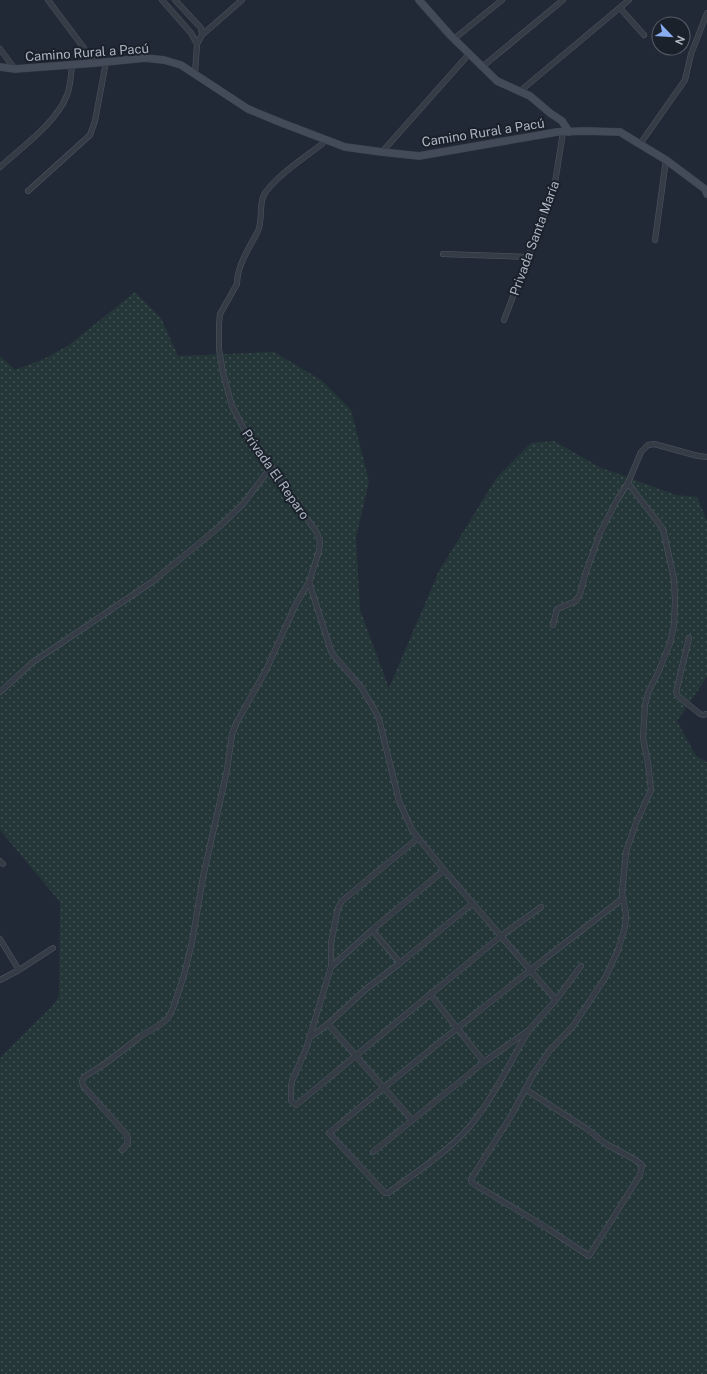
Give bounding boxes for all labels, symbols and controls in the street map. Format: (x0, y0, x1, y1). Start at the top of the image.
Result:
north arrow (651, 16, 691, 56)
text: N (673, 34, 687, 47)
street label: Camino Rural a Pacú (25, 41, 150, 64)
street label: Camino Rural a Pacú (421, 115, 546, 150)
street label: Privada Santa María (507, 179, 562, 297)
street label: Privada El Reparo (239, 426, 312, 522)

